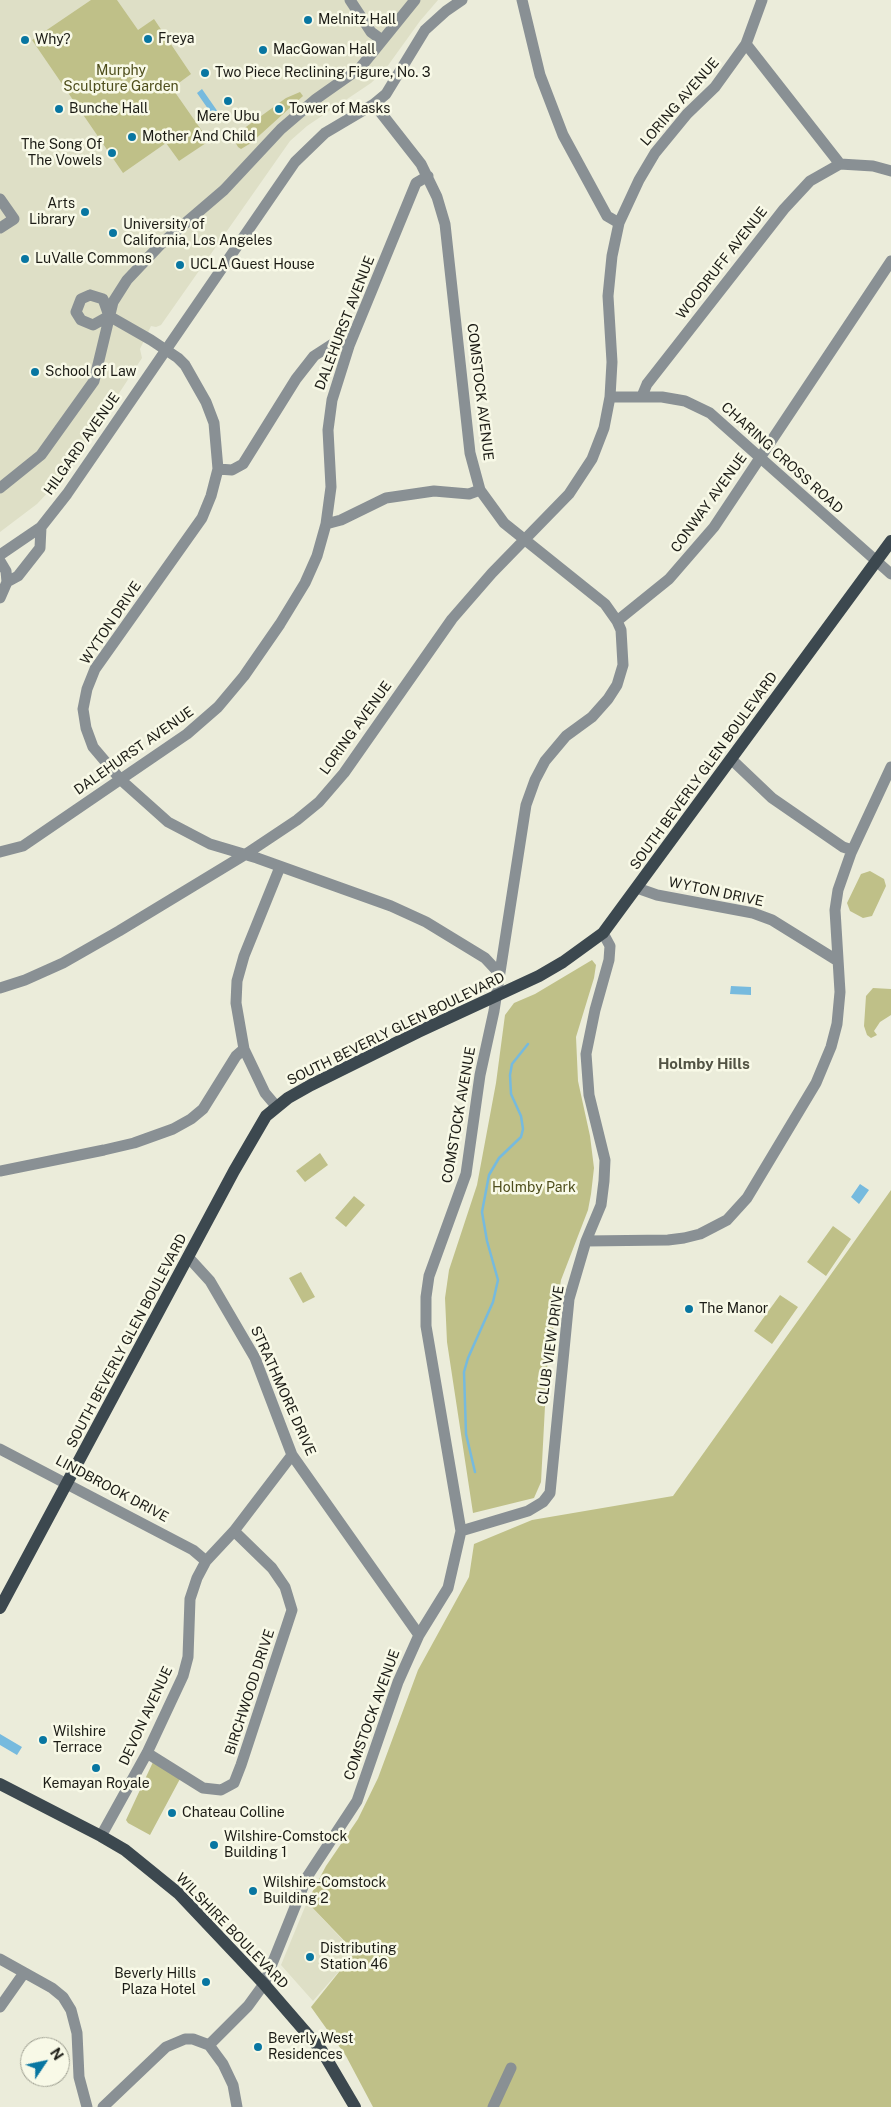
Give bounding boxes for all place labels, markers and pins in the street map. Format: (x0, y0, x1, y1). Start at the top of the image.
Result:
place label: Melnitz Hall (318, 12, 396, 28)
marker: Melnitz Hall (302, 14, 314, 26)
place label: Freya (158, 31, 195, 47)
place label: Why? (35, 32, 71, 48)
marker: Freya (142, 33, 154, 45)
marker: Why? (19, 34, 31, 46)
place label: MacGowan Hall (273, 42, 375, 58)
marker: MacGowan Hall (257, 44, 269, 56)
place label: Two Piece Reclining Figure, No. 3 (215, 65, 431, 81)
marker: Two Piece Reclining Figure, No. 3 (199, 67, 211, 79)
marker: Mere Ubu (222, 95, 234, 107)
place label: Bunche Hall (69, 101, 148, 117)
place label: Tower of Masks (289, 101, 390, 117)
marker: Bunche Hall (53, 103, 65, 115)
marker: Tower of Masks (273, 103, 285, 115)
place label: Mere Ubu (196, 109, 260, 125)
place label: Mother And Child (142, 129, 255, 145)
marker: Mother And Child (126, 131, 138, 143)
place label: The Song Of The Vowels (21, 137, 102, 170)
marker: The Song Of The Vowels (106, 147, 118, 159)
place label: Arts Library (29, 196, 75, 228)
marker: Arts Library (79, 206, 91, 218)
place label: University of California, Los Angeles (123, 217, 272, 250)
marker: University of California, Los Angeles (107, 227, 119, 239)
place label: LuValle Commons (35, 251, 152, 267)
marker: LuValle Commons (19, 253, 31, 265)
place label: UCLA Guest House (190, 257, 315, 273)
marker: UCLA Guest House (174, 259, 186, 271)
place label: School of Law (45, 364, 136, 380)
marker: School of Law (29, 366, 41, 378)
place label: The Manor (699, 1301, 768, 1317)
marker: The Manor (683, 1303, 695, 1315)
place label: Wilshire Terrace (53, 1724, 106, 1756)
marker: Wilshire Terrace (37, 1734, 49, 1746)
marker: Kemayan Royale (90, 1762, 102, 1774)
place label: Kemayan Royale (42, 1776, 150, 1792)
place label: Chateau Colline (182, 1805, 285, 1821)
marker: Chateau Colline (166, 1807, 178, 1819)
place label: Wilshire-Comstock Building 1 (224, 1829, 347, 1861)
marker: Wilshire-Comstock Building 1 (208, 1839, 220, 1851)
place label: Wilshire-Comstock Building 2 (263, 1875, 386, 1908)
marker: Wilshire-Comstock Building 2 (247, 1885, 259, 1897)
place label: Distributing Station 46 (320, 1941, 397, 1974)
marker: Distributing Station 46 (304, 1951, 316, 1963)
place label: Beverly Hills Plaza Hotel (114, 1966, 196, 1998)
marker: Beverly Hills Plaza Hotel (200, 1976, 212, 1988)
place label: Beverly West Residences (268, 2031, 353, 2064)
marker: Beverly West Residences (252, 2041, 264, 2053)

